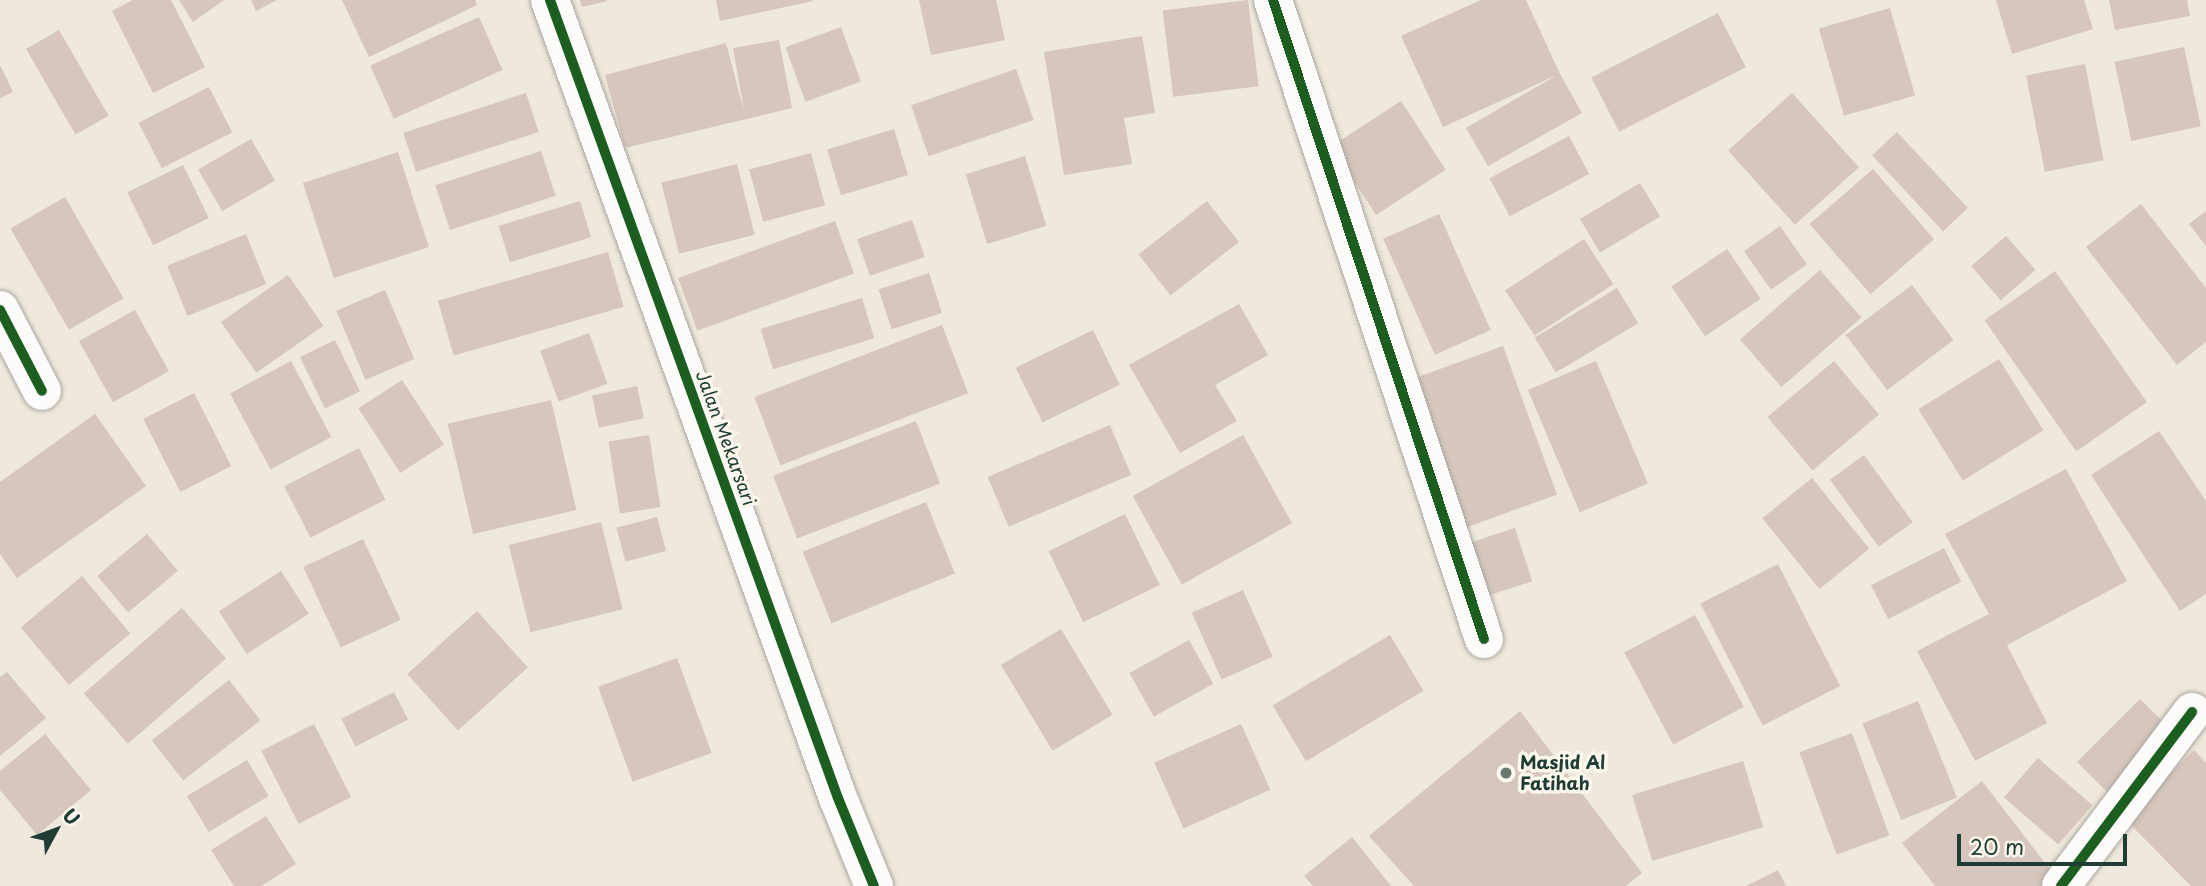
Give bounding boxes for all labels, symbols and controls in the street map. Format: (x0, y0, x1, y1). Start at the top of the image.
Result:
street label: Jalan Mekarsari (691, 367, 761, 509)
place label: Masjid Al Fatihah (1520, 752, 1606, 794)
marker: Masjid Al Fatihah (1498, 765, 1514, 781)
north arrow (21, 795, 91, 865)
text: U (57, 802, 87, 831)
scale bar (1961, 820, 2131, 864)
text: 20 m (1970, 830, 2024, 862)

